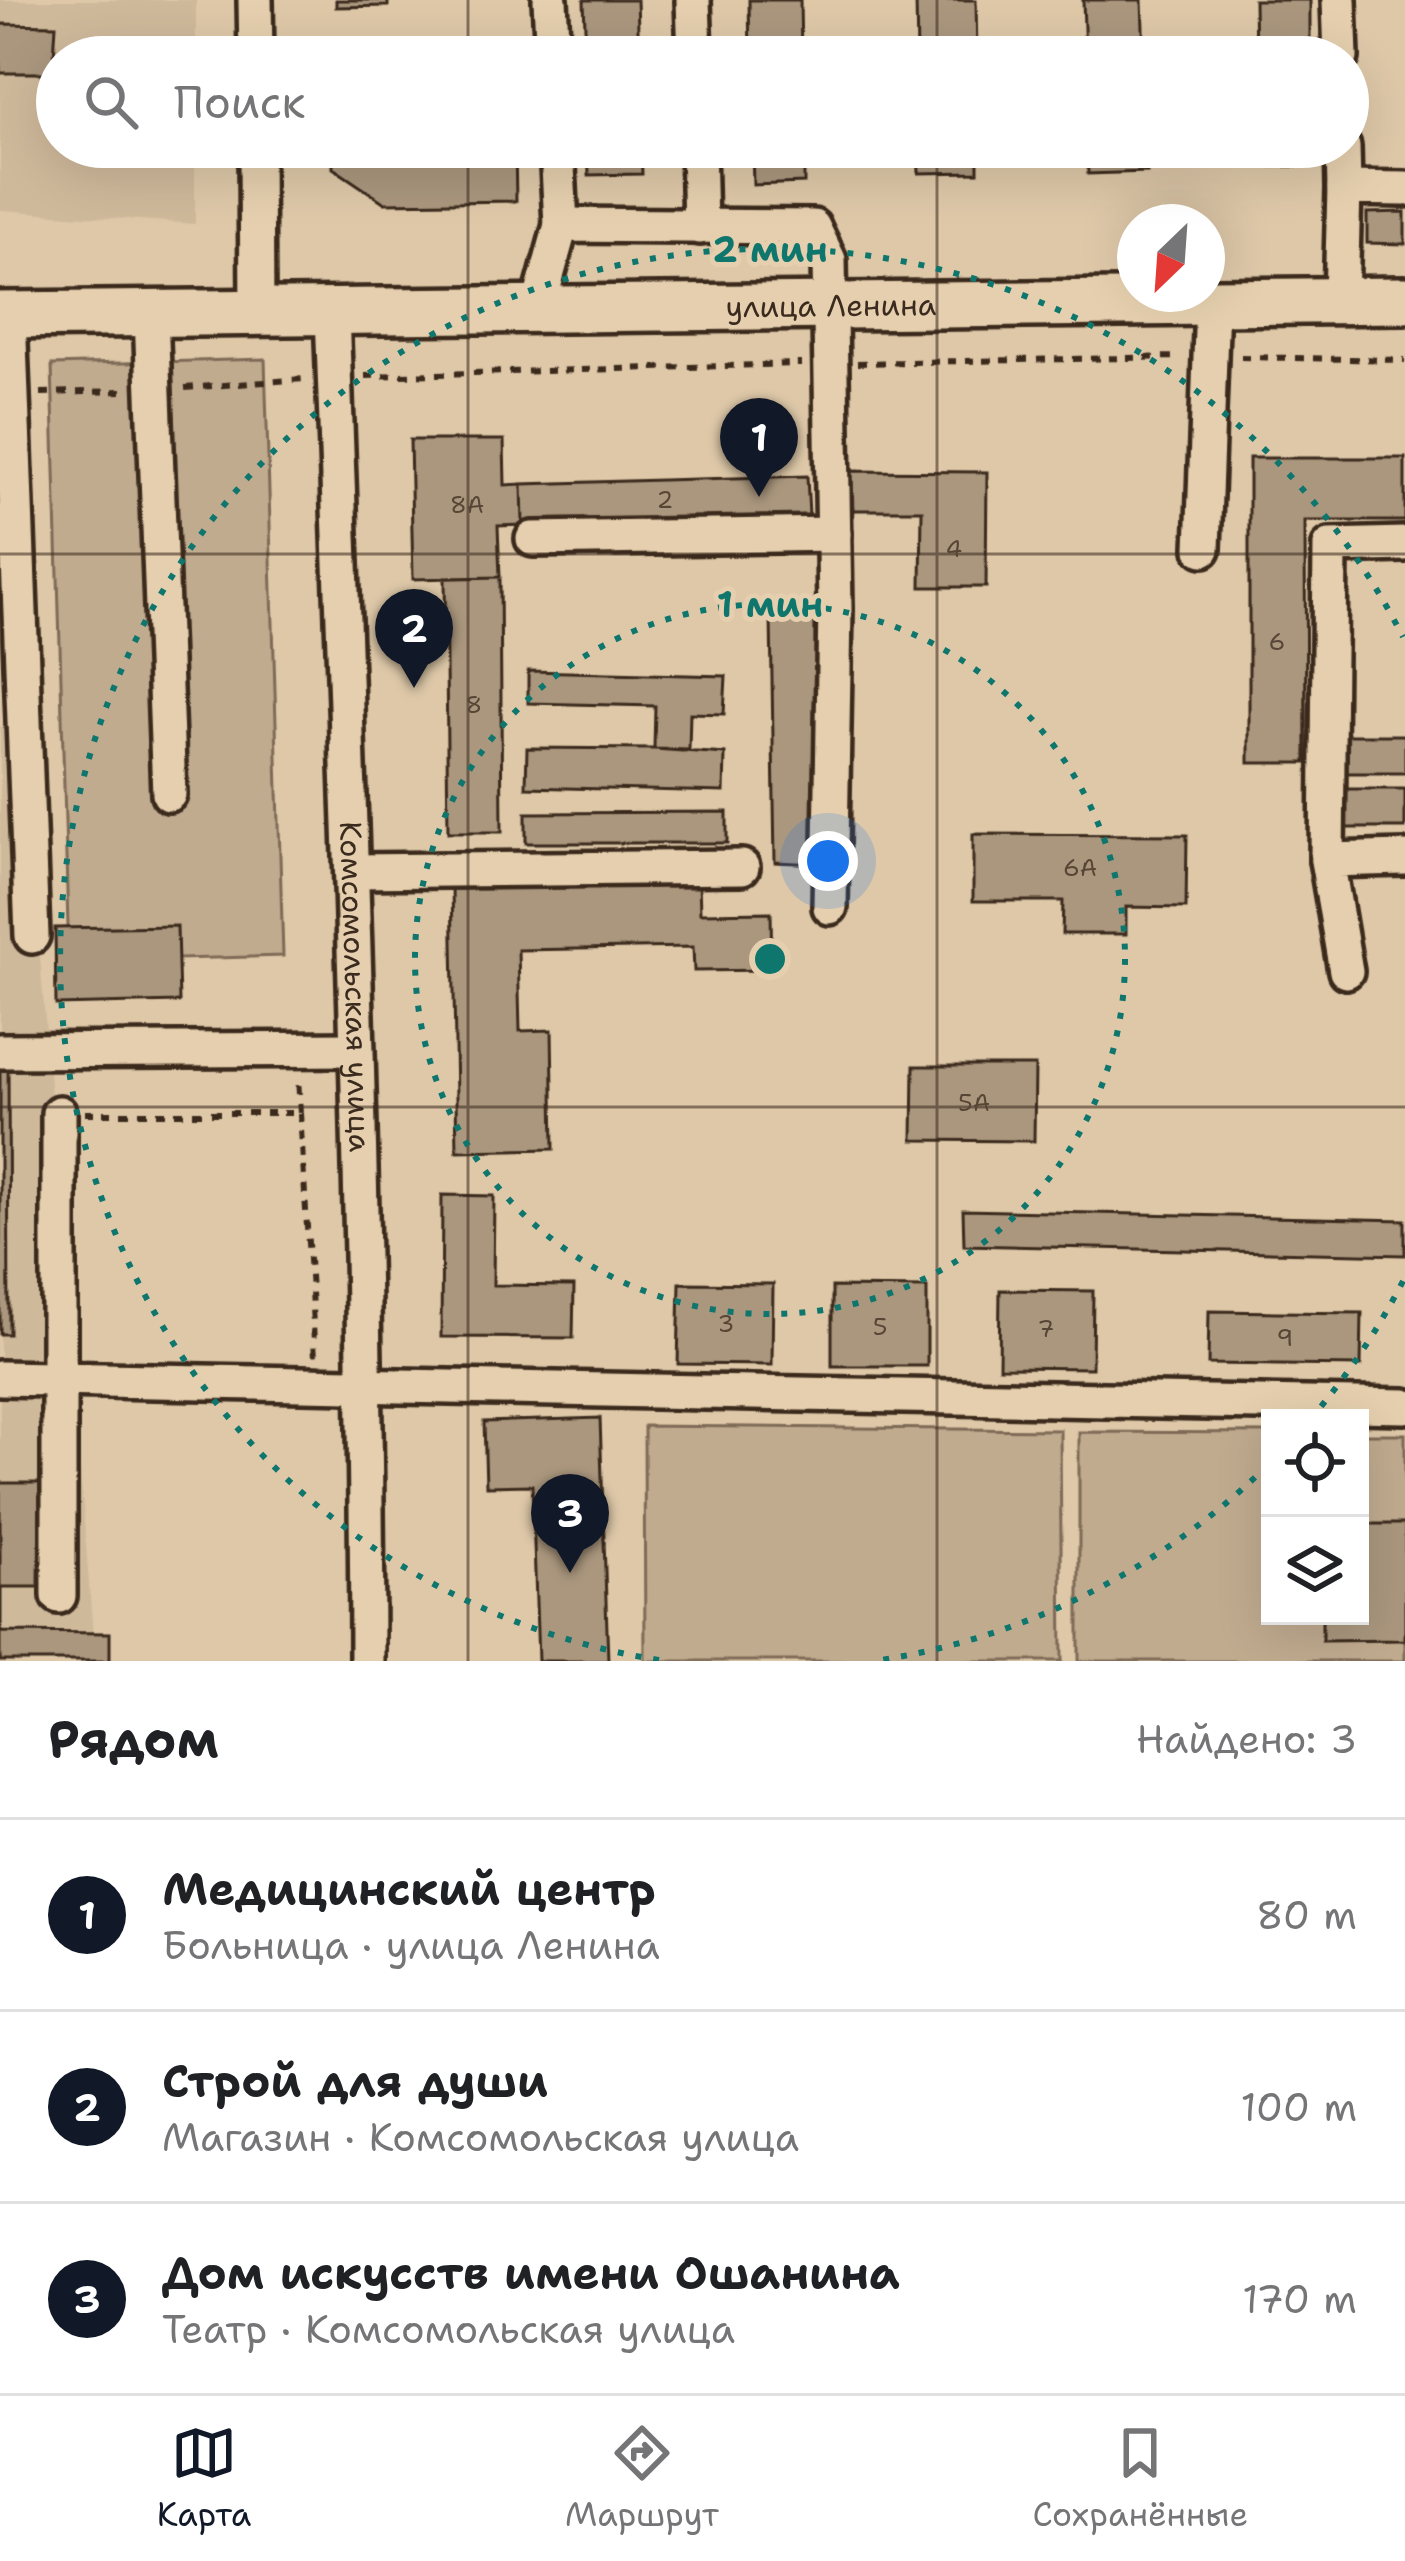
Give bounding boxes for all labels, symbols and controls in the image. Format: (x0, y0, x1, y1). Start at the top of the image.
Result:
search box (36, 36, 1369, 168)
icon: search (78, 69, 144, 135)
text: Поиск (174, 72, 305, 132)
north arrow (1117, 204, 1225, 312)
text: 2 мин (712, 225, 828, 274)
street label: улица Ленина (725, 284, 937, 327)
pin: 1 (720, 398, 798, 497)
house number: 2 (657, 484, 673, 516)
house number: 8А (450, 489, 484, 521)
house number: 4 (946, 533, 962, 565)
text: 1 мин (717, 580, 823, 629)
pin: 2 (375, 589, 453, 688)
house number: 6 (1269, 626, 1285, 658)
house number: 8 (466, 689, 482, 721)
street label: Комсомольская улица (330, 820, 381, 1153)
your location (798, 831, 858, 891)
house number: 6А (1063, 852, 1097, 884)
centre of rings (749, 938, 791, 980)
house number: 5А (958, 1087, 990, 1119)
house number: 3 (718, 1308, 734, 1340)
house number: 5 (873, 1311, 887, 1343)
house number: 7 (1038, 1313, 1054, 1345)
house number: 9 (1277, 1322, 1293, 1354)
map controls (1261, 1409, 1369, 1625)
button: locate (1261, 1409, 1369, 1517)
pin: 3 (531, 1474, 609, 1573)
button: layers (1261, 1517, 1369, 1625)
text: Рядом (48, 1705, 219, 1773)
text: Найдено: 3 (1136, 1713, 1357, 1765)
text: Медицинский центр (162, 1859, 656, 1919)
text: 1 (78, 1889, 96, 1941)
text: 80 m (1256, 1889, 1357, 1941)
text: Больница · улица Ленина (162, 1919, 660, 1971)
text: Строй для души (162, 2051, 548, 2111)
text: 2 (73, 2081, 101, 2133)
text: 100 m (1241, 2081, 1357, 2133)
text: Магазин · Комсомольская улица (162, 2111, 799, 2163)
text: Дом искусств имени Ошанина (162, 2243, 900, 2303)
text: 3 (73, 2273, 101, 2325)
text: 170 m (1242, 2273, 1357, 2325)
text: Театр · Комсомольская улица (162, 2303, 735, 2355)
tab: Карта (157, 2420, 251, 2537)
tab: Маршрут (565, 2420, 719, 2537)
tab: Сохранённые (1033, 2420, 1248, 2537)

